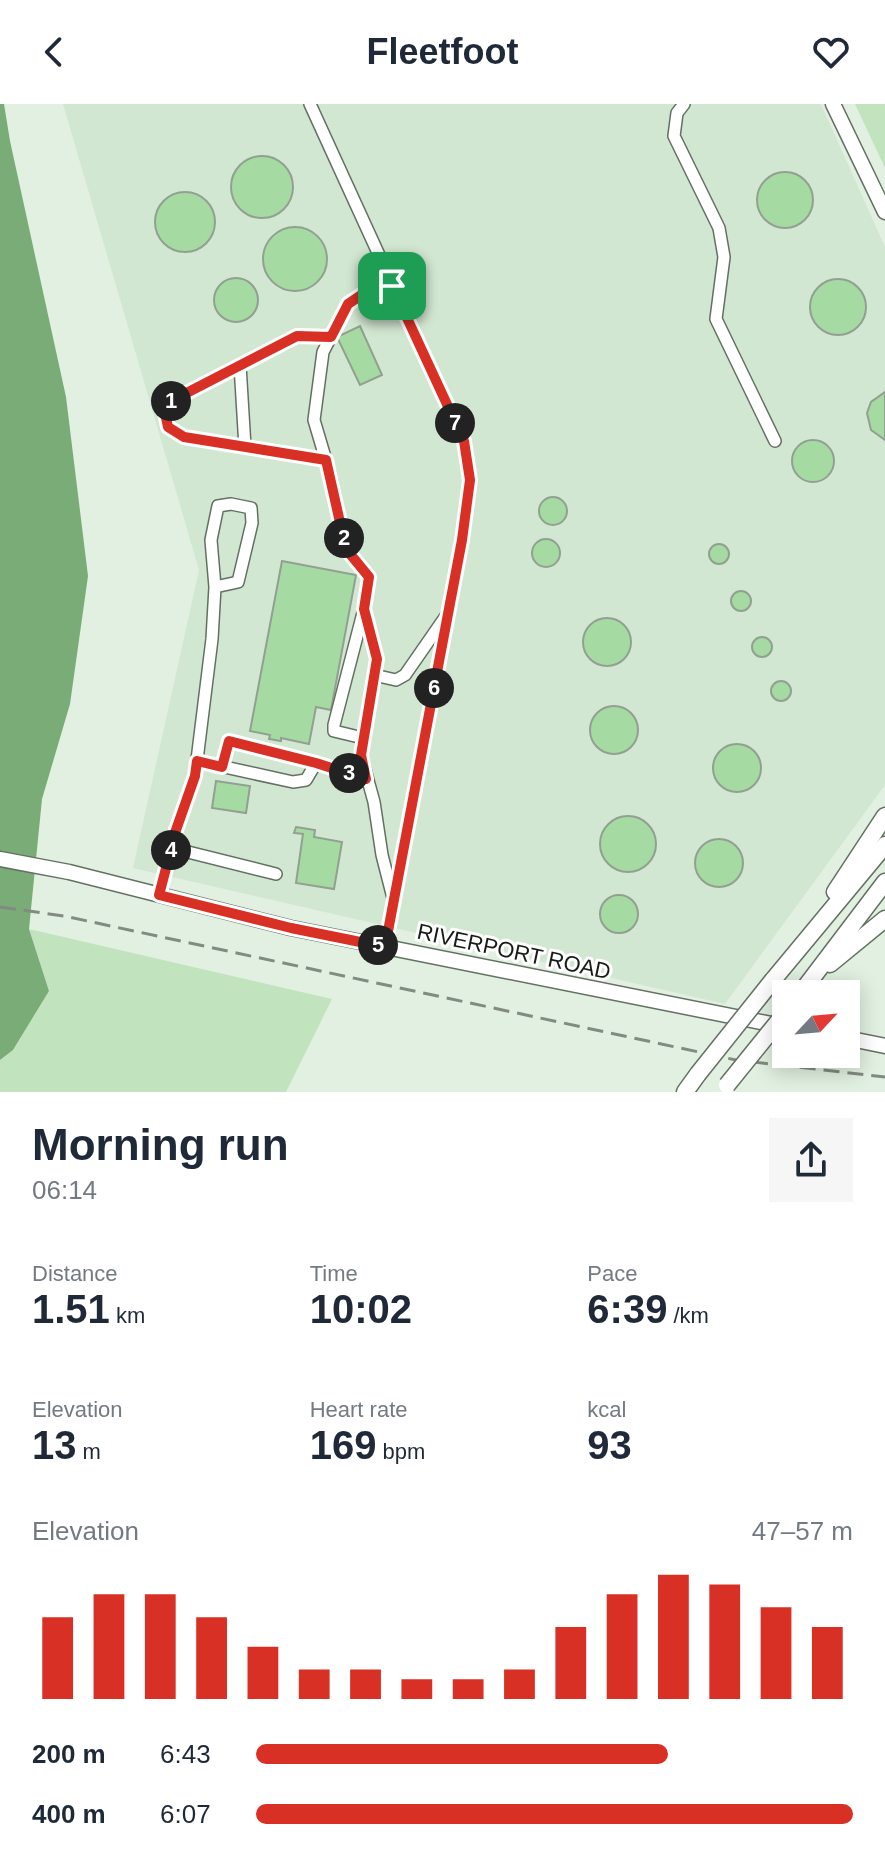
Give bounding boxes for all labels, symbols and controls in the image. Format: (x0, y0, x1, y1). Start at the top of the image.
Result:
icon: back (32, 30, 76, 74)
icon: heart (809, 30, 853, 74)
text: Fleetfoot (367, 31, 518, 72)
pin (358, 252, 426, 320)
icon: arrive (370, 264, 414, 308)
pin: 1 (151, 381, 191, 421)
text: 1 (165, 388, 177, 413)
pin: 7 (435, 403, 475, 443)
text: 7 (449, 410, 461, 435)
pin: 2 (324, 518, 364, 558)
text: 2 (338, 525, 350, 550)
pin: 6 (414, 668, 454, 708)
text: 6 (428, 675, 440, 700)
pin: 3 (329, 753, 369, 793)
text: 3 (343, 760, 355, 785)
pin: 4 (151, 830, 191, 870)
text: 4 (165, 837, 177, 862)
street label: RIVERPORT ROAD (415, 919, 613, 984)
pin: 5 (358, 925, 398, 965)
text: 5 (372, 932, 384, 957)
north arrow (772, 980, 860, 1068)
map controls (772, 980, 860, 1068)
button: share (769, 1118, 853, 1202)
text: Morning run (32, 1120, 289, 1169)
text: 06:14 (32, 1175, 97, 1205)
text: Distance (32, 1261, 118, 1286)
text: Time (310, 1261, 358, 1286)
text: Pace (587, 1261, 637, 1286)
text: 1.51 (32, 1287, 110, 1331)
text: 10:02 (310, 1287, 412, 1331)
text: 6:39 (587, 1287, 667, 1331)
text: km (110, 1303, 145, 1328)
text: /km (667, 1303, 709, 1328)
text: Elevation (32, 1397, 123, 1422)
text: Heart rate (310, 1397, 407, 1422)
text: kcal (587, 1397, 626, 1422)
text: 13 (32, 1423, 77, 1467)
text: 169 (310, 1423, 376, 1467)
text: 93 (587, 1423, 632, 1467)
text: m (77, 1439, 101, 1464)
text: bpm (376, 1439, 425, 1464)
text: Elevation (32, 1516, 139, 1546)
text: 47–57 m (752, 1516, 853, 1546)
text: 200 m (32, 1739, 106, 1769)
text: 6:43 (160, 1739, 211, 1769)
text: 400 m (32, 1799, 106, 1829)
text: 6:07 (160, 1799, 211, 1829)

